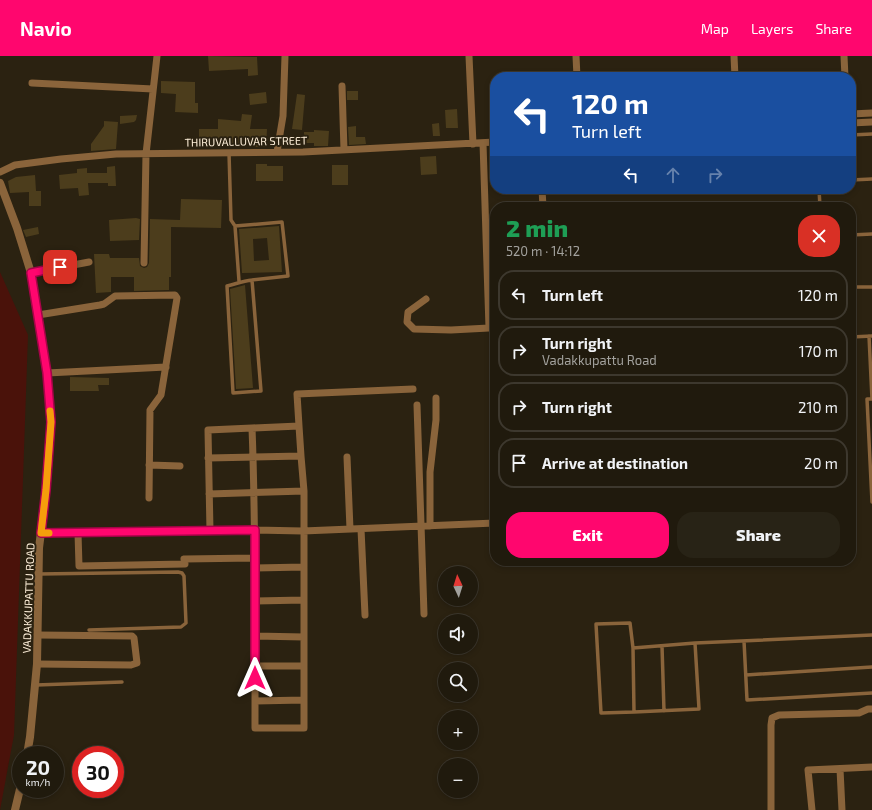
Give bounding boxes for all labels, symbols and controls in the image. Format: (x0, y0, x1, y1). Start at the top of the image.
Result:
text: Navio (20, 17, 72, 40)
text: Map (701, 20, 729, 37)
text: Layers (751, 20, 793, 37)
text: Share (815, 20, 852, 37)
text: 120 m (572, 86, 649, 120)
icon: left (506, 88, 558, 140)
text: Turn left (572, 120, 642, 142)
street label: THIRUVALLUVAR STREET (184, 133, 308, 149)
icon: left (620, 164, 642, 186)
icon: ahead (662, 164, 684, 186)
icon: right (704, 164, 726, 186)
text: 2 min (506, 213, 568, 242)
button: close (798, 215, 840, 257)
text: 520 m · 14:12 (506, 243, 580, 259)
pin (43, 250, 77, 284)
icon: arrive (49, 256, 71, 278)
icon: left (508, 284, 530, 306)
text: Turn left (542, 286, 603, 304)
text: 120 m (798, 286, 838, 304)
text: Turn right (542, 334, 612, 352)
icon: right (508, 340, 530, 362)
text: 170 m (799, 342, 838, 360)
text: Vadakkupattu Road (542, 352, 657, 368)
icon: right (508, 396, 530, 418)
text: Turn right (542, 398, 612, 416)
text: 210 m (798, 398, 838, 416)
icon: arrive (508, 452, 530, 474)
text: Arrive at destination (542, 454, 688, 472)
text: 20 m (804, 454, 838, 472)
button: Exit (506, 512, 669, 558)
button: Share (677, 512, 840, 558)
street label: VADAKKUPATTU ROAD (20, 542, 36, 654)
north arrow (438, 566, 478, 606)
map controls (438, 566, 478, 798)
button: sound (438, 614, 478, 654)
position arrow (234, 657, 276, 699)
button: search (438, 662, 478, 702)
button: + (438, 710, 478, 750)
speed limit sign: 30 (72, 746, 124, 798)
text: 20 (26, 755, 50, 779)
button: − (438, 758, 478, 798)
text: km/h (26, 776, 50, 788)

